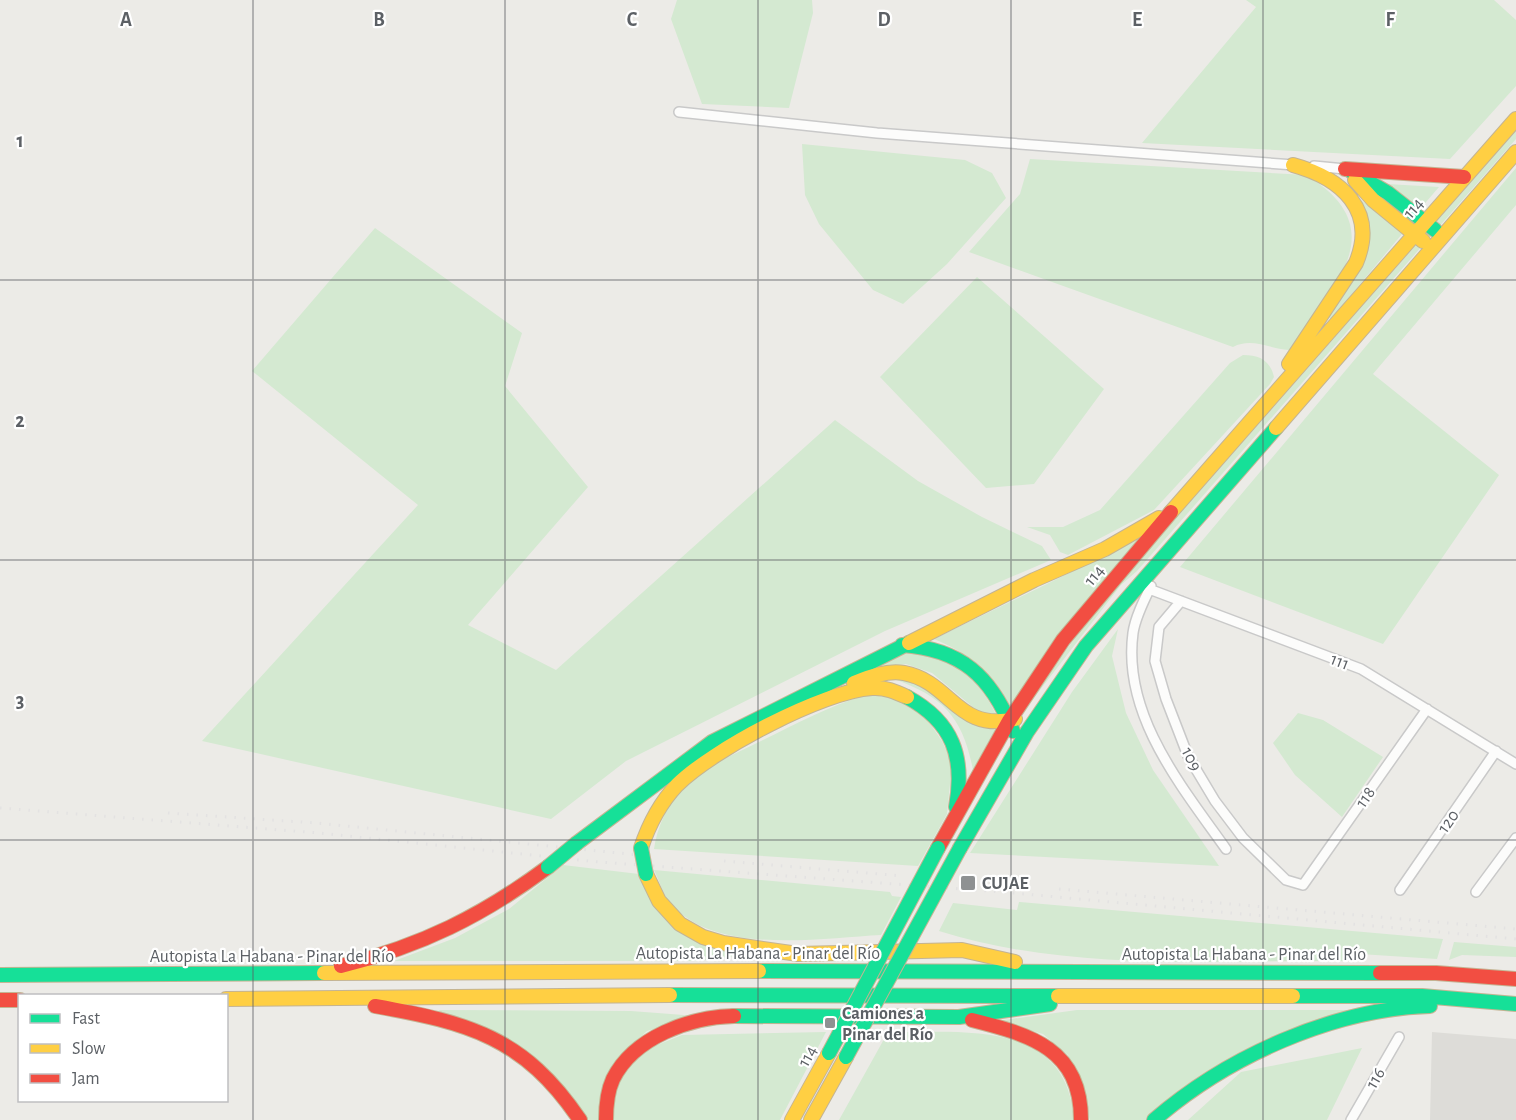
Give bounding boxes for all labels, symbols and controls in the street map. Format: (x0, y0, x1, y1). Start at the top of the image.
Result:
text: A (120, 10, 132, 30)
text: B (373, 10, 385, 30)
text: C (627, 10, 638, 30)
text: D (877, 10, 891, 30)
text: E (1132, 10, 1142, 30)
text: F (1385, 10, 1395, 30)
text: 1 (16, 131, 24, 151)
street label: 114 (1400, 195, 1428, 223)
text: 2 (15, 411, 25, 431)
street label: 114 (1081, 562, 1109, 589)
street label: 111 (1328, 650, 1352, 674)
text: 3 (16, 691, 24, 711)
street label: 109 (1178, 745, 1205, 774)
street label: 118 (1352, 784, 1379, 811)
street label: 120 (1435, 807, 1463, 837)
marker: CUJAE (959, 874, 977, 892)
place label: CUJAE (982, 875, 1029, 893)
street label: Autopista La Habana - Pinar del Río (636, 945, 880, 963)
street label: Autopista La Habana - Pinar del Río (1122, 946, 1366, 964)
street label: Autopista La Habana - Pinar del Río (150, 948, 394, 966)
legend (18, 994, 228, 1102)
place label: Camiones a Pinar del Río (842, 1005, 933, 1044)
text: Fast (72, 1010, 100, 1028)
marker: Camiones a Pinar del Río (823, 1016, 837, 1030)
text: Slow (72, 1040, 105, 1058)
street label: 114 (795, 1043, 821, 1070)
street label: 116 (1363, 1065, 1389, 1092)
text: Jam (72, 1070, 100, 1088)

